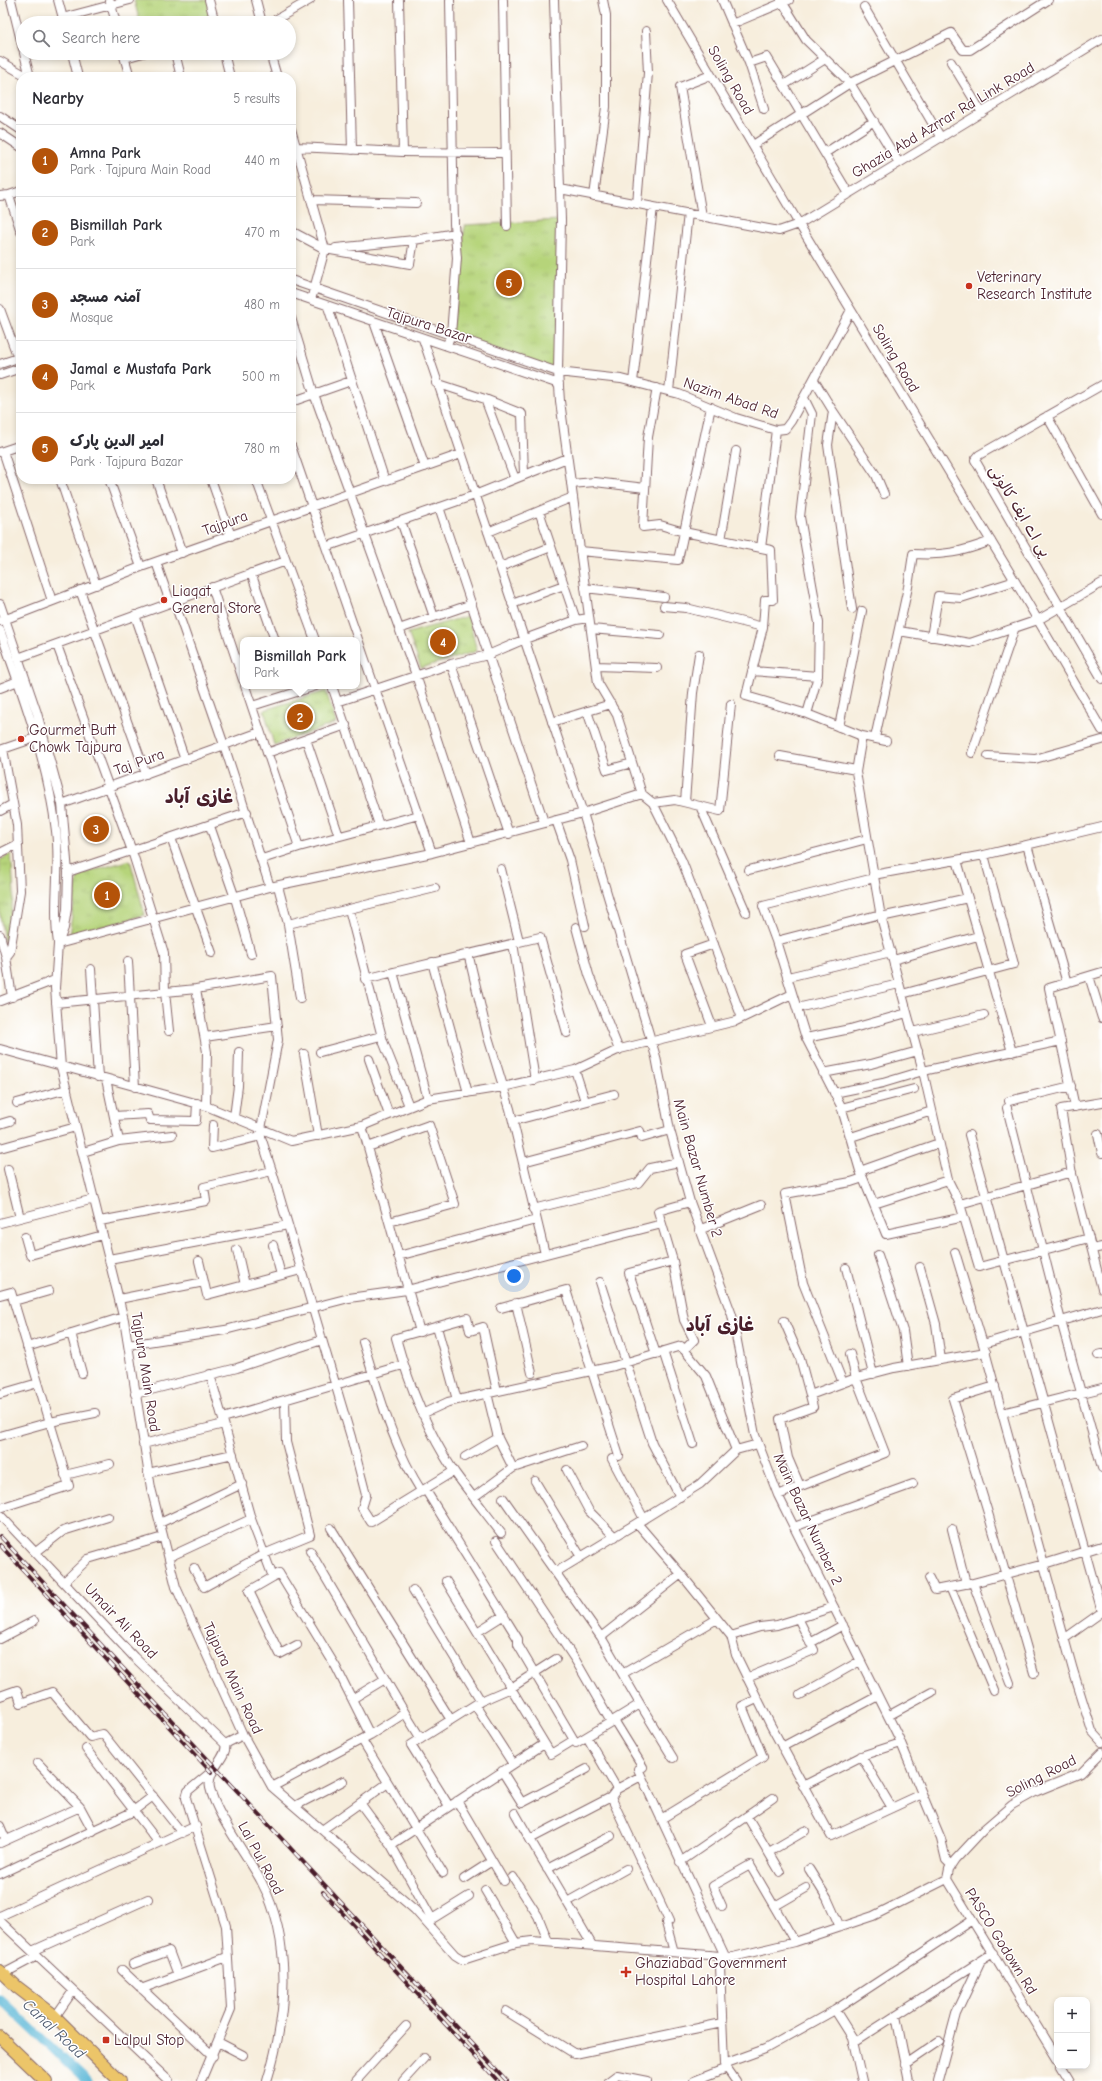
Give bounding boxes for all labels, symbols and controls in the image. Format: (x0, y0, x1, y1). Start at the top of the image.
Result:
search box (16, 16, 296, 60)
icon: search (30, 27, 52, 49)
text: Search here (62, 29, 140, 47)
street label: Soling Road (704, 42, 758, 118)
street label: Ghazia Abd Azrrar Rd Link Road (848, 58, 1038, 182)
text: Nearby (32, 89, 83, 108)
text: 5 results (233, 91, 280, 106)
text: Amna Park (70, 144, 141, 162)
text: 1 (42, 153, 48, 168)
text: 440 m (244, 153, 280, 168)
text: Park · Tajpura Main Road (70, 162, 211, 177)
text: Bismillah Park (70, 216, 162, 234)
text: 2 (42, 225, 48, 240)
text: 470 m (245, 225, 280, 240)
text: Park (70, 234, 95, 249)
pin: 5 (496, 268, 522, 298)
place label: Veterinary Research Institute (977, 268, 1092, 303)
marker: Veterinary Research Institute (964, 281, 974, 291)
text: آمنہ مسجد (70, 288, 140, 306)
text: 3 (42, 297, 48, 312)
text: 480 m (244, 297, 280, 312)
street label: Tajpura Bazar (384, 303, 474, 347)
text: Mosque (70, 310, 113, 325)
street label: Soling Road (869, 321, 923, 395)
text: Jamal e Mustafa Park (70, 360, 211, 378)
text: 4 (42, 369, 48, 384)
text: 500 m (242, 369, 280, 384)
street label: Nazim Abad Rd (681, 373, 781, 423)
text: Park (70, 378, 95, 393)
text: امیر الدین پارک (70, 432, 164, 450)
text: 5 (42, 441, 48, 456)
text: 780 m (244, 441, 280, 456)
text: Park · Tajpura Bazar (70, 454, 183, 469)
street label: پی اے ایف کالونی (985, 462, 1055, 561)
street label: Tajpura (200, 507, 250, 539)
place label: Liaqat General Store (172, 582, 262, 617)
marker: Liaqat General Store (159, 595, 169, 605)
pin: 4 (430, 627, 456, 657)
popup (240, 637, 360, 689)
text: Bismillah Park (254, 647, 346, 665)
text: Park (254, 665, 279, 680)
pin: 2 (287, 702, 313, 732)
place label: Gourmet Butt Chowk Tajpura (29, 721, 122, 756)
marker: Gourmet Butt Chowk Tajpura (16, 734, 26, 744)
street label: Taj Pura (111, 745, 167, 779)
district label: غازى آباد (165, 786, 233, 809)
pin: 3 (83, 814, 109, 844)
pin: 1 (94, 880, 120, 910)
street label: Main Bazar Number 2 (670, 1097, 726, 1239)
your location (504, 1266, 524, 1286)
street label: Tajpura Main Road (128, 1311, 164, 1433)
district label: غازى آباد (686, 1314, 754, 1337)
street label: Main Bazar Number 2 (770, 1450, 846, 1588)
street label: Umair Ali Road (81, 1580, 161, 1662)
street label: Tajpura Main Road (199, 1619, 267, 1737)
street label: Soling Road (1003, 1751, 1079, 1801)
street label: Lal Pul Road (234, 1818, 288, 1898)
street label: PASCO Godown Rd (961, 1884, 1041, 1998)
place label: Ghaziabad Government Hospital Lahore (635, 1954, 787, 1989)
marker: Ghaziabad Government Hospital Lahore (620, 1966, 632, 1978)
water label: Canal Road (19, 1996, 89, 2063)
map controls (1054, 1997, 1090, 2069)
button: + (1054, 1997, 1090, 2033)
place label: Lalpul Stop (114, 2031, 184, 2049)
button: − (1054, 2033, 1090, 2069)
marker: Lalpul Stop (101, 2035, 111, 2045)

